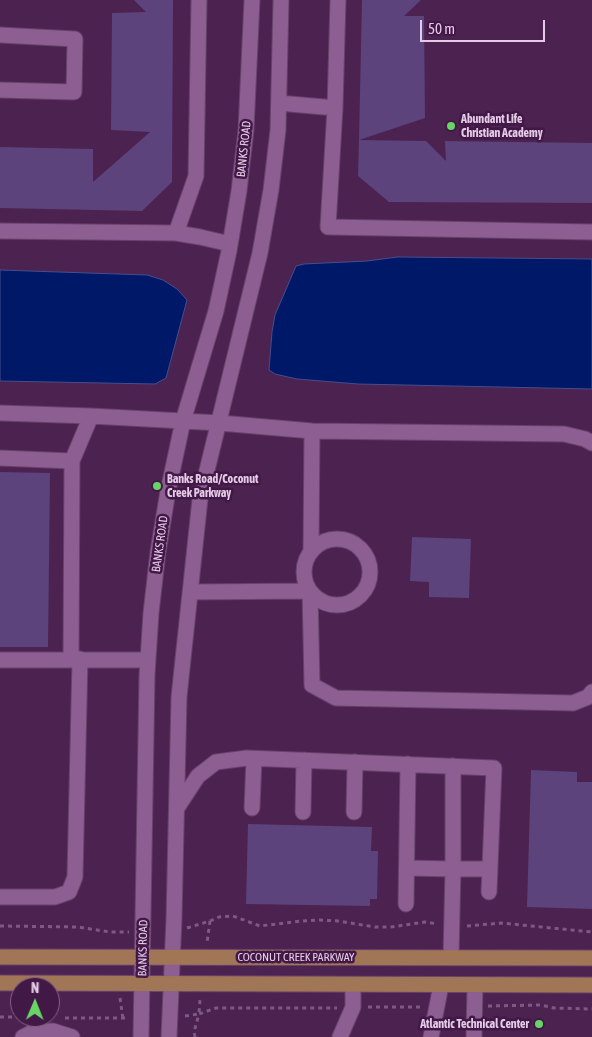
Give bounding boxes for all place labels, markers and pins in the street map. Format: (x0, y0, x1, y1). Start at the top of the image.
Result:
place label: Abundant Life Christian Academy (461, 112, 543, 140)
marker: Abundant Life Christian Academy (445, 120, 457, 132)
place label: Banks Road/Coconut Creek Parkway (167, 472, 258, 500)
marker: Banks Road/Coconut Creek Parkway (151, 480, 163, 492)
place label: Atlantic Technical Center (420, 1017, 529, 1031)
marker: Atlantic Technical Center (533, 1018, 545, 1030)

